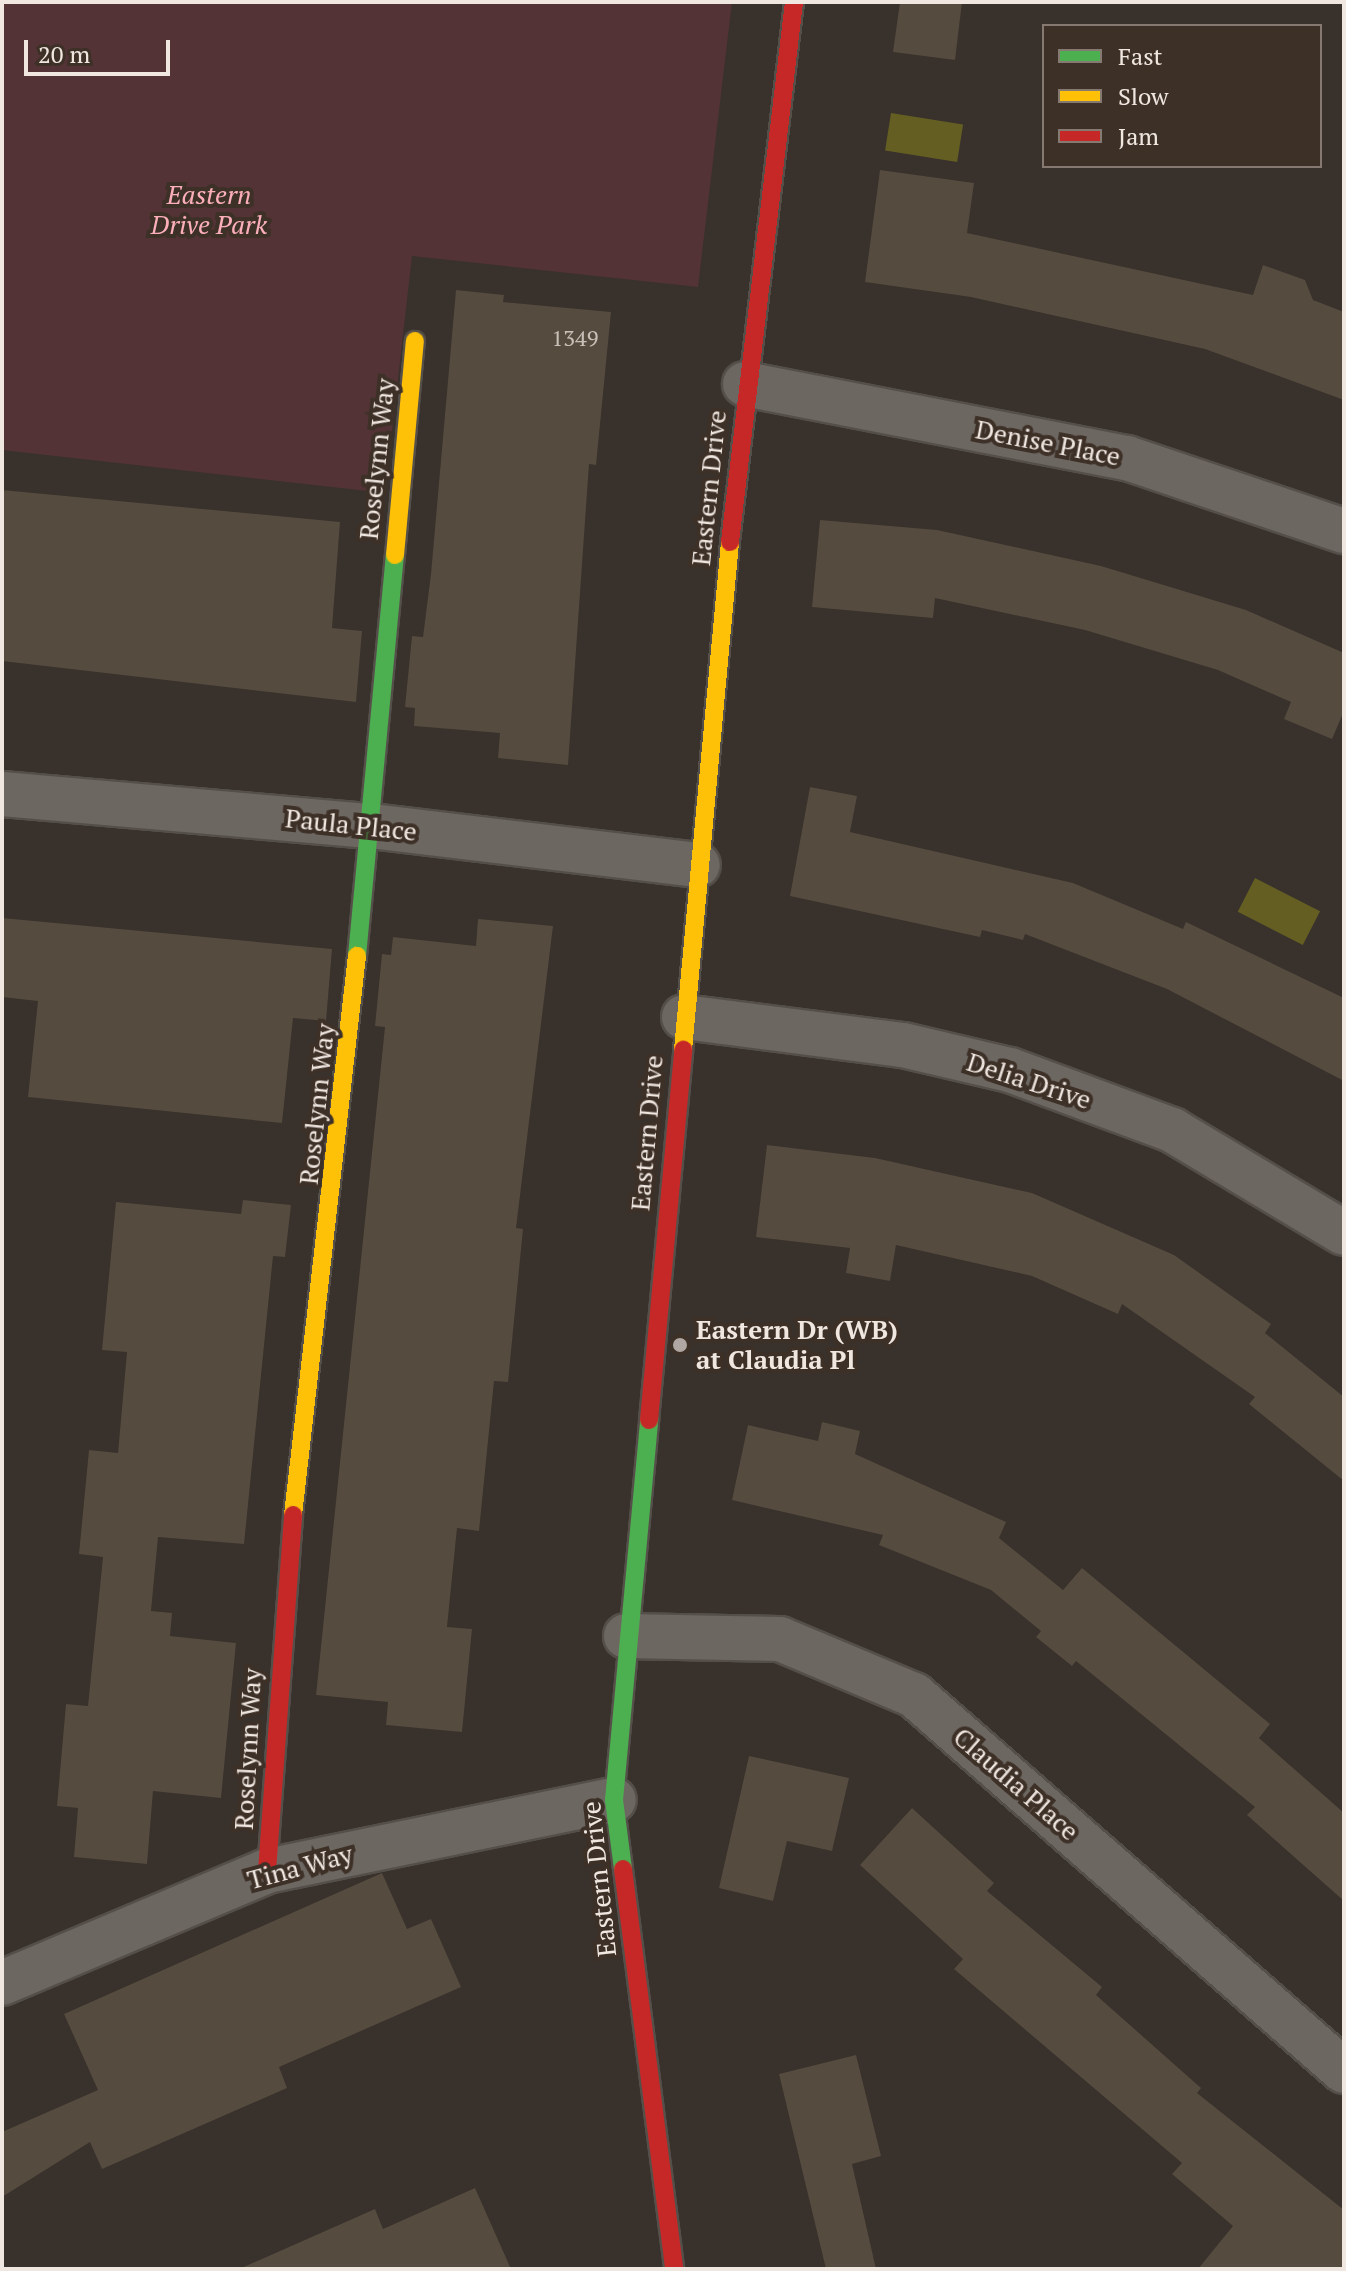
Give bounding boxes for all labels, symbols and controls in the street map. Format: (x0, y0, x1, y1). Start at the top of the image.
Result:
scale bar (28, 24, 174, 74)
legend (1042, 24, 1322, 168)
text: 20 m (38, 38, 90, 70)
text: Fast (1118, 40, 1162, 72)
text: Slow (1118, 80, 1169, 112)
text: Jam (1118, 120, 1159, 152)
park label: Eastern Drive Park (151, 179, 267, 240)
house number: 1349 (552, 325, 598, 351)
street label: Roselynn Way (353, 377, 401, 541)
street label: Eastern Drive (685, 409, 733, 567)
street label: Denise Place (973, 414, 1123, 472)
street label: Paula Place (284, 803, 418, 847)
street label: Roselynn Way (293, 1022, 341, 1186)
street label: Delia Drive (963, 1046, 1095, 1116)
street label: Eastern Drive (625, 1054, 669, 1212)
place label: Eastern Dr (WB) at Claudia Pl (696, 1314, 898, 1376)
marker: Eastern Dr (WB) at Claudia Pl (671, 1336, 689, 1354)
street label: Roselynn Way (228, 1667, 268, 1831)
street label: Claudia Place (947, 1721, 1085, 1847)
street label: Eastern Drive (575, 1800, 623, 1958)
street label: Tina Way (244, 1838, 356, 1896)

